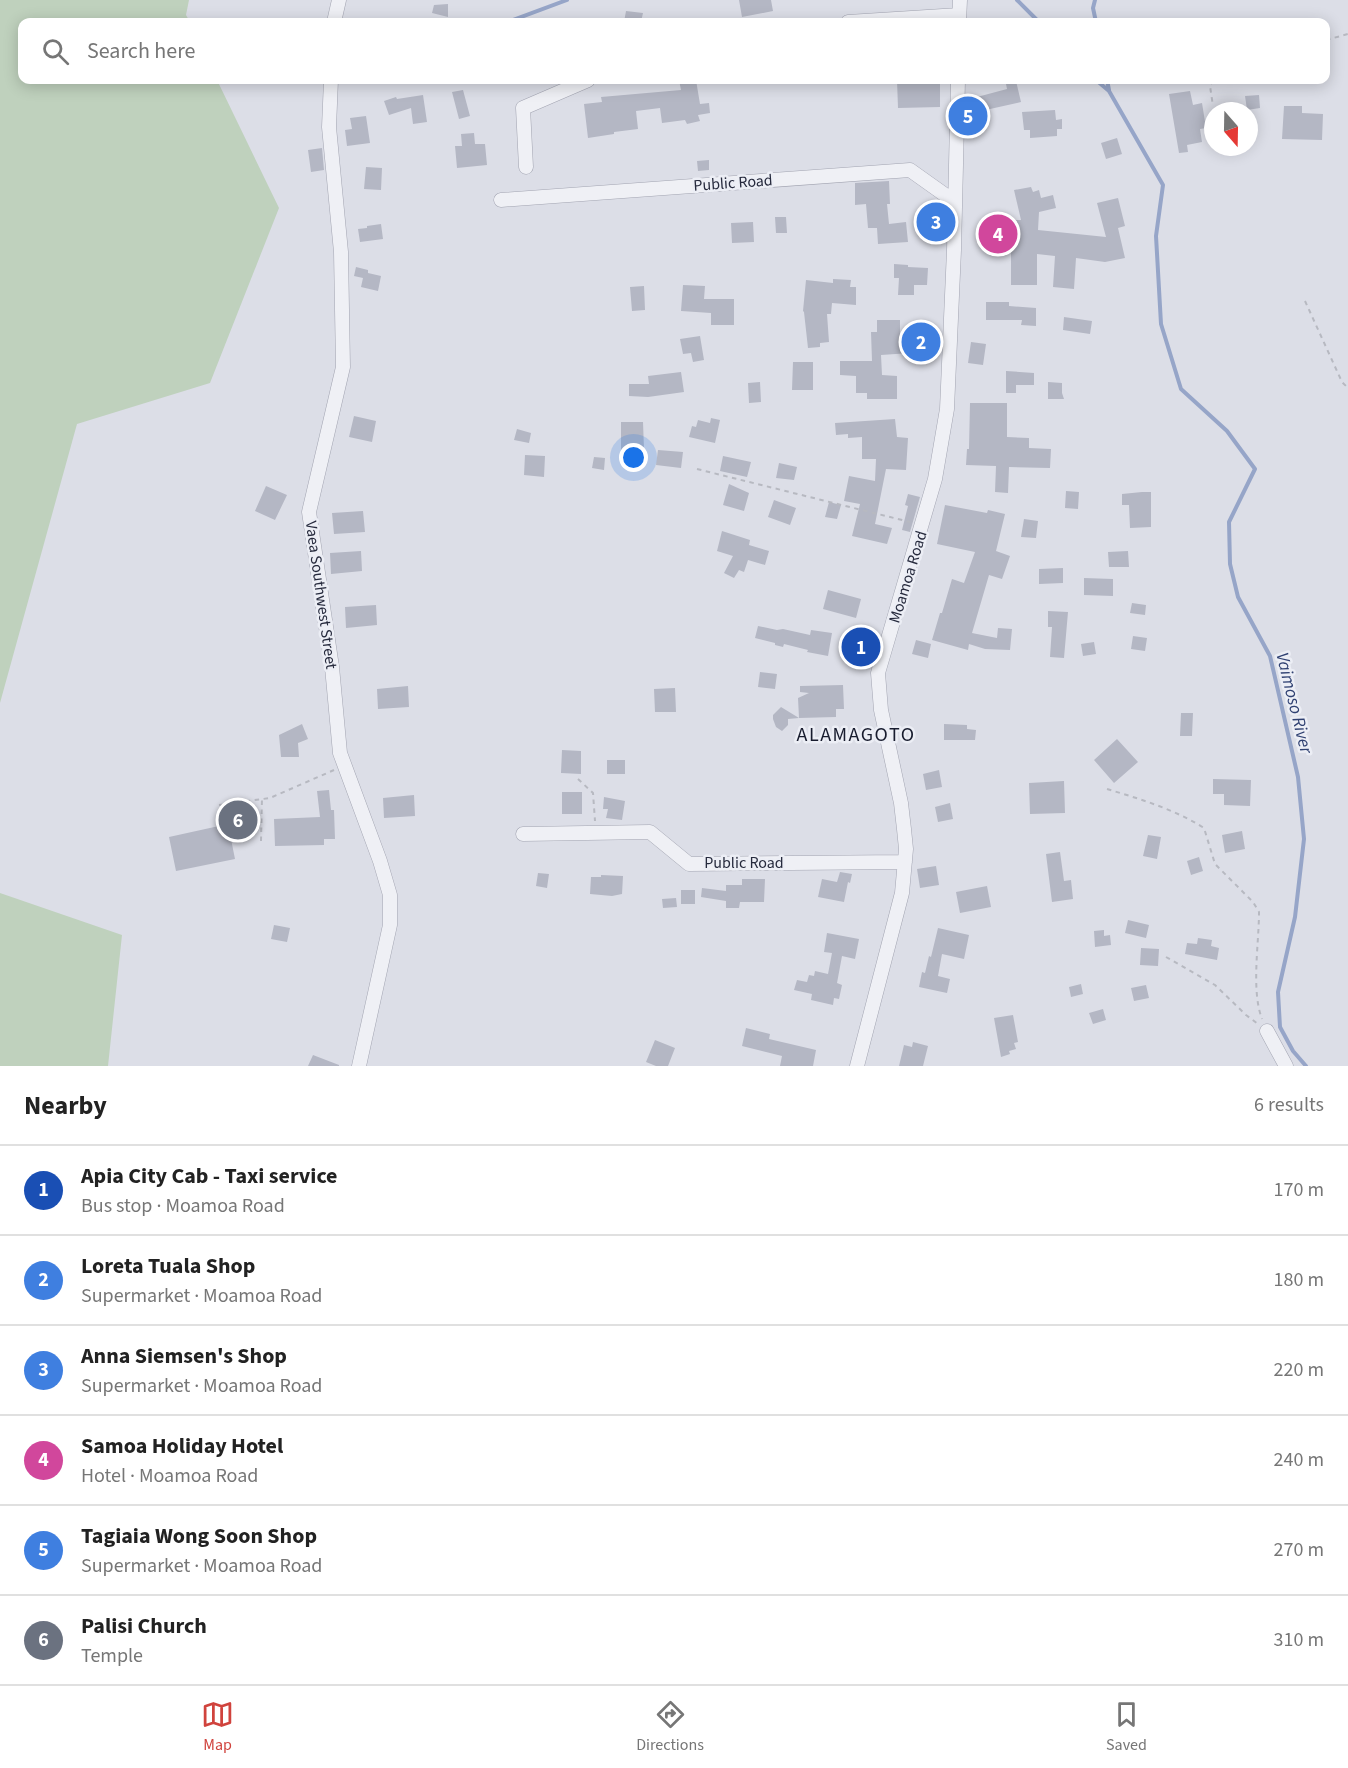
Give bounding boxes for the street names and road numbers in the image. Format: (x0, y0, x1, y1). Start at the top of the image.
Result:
street label: Public Road (693, 169, 773, 197)
street label: Vaea Southwest Street (300, 519, 342, 671)
street label: Moamoa Road (884, 528, 932, 626)
street label: Public Road (704, 852, 784, 874)

